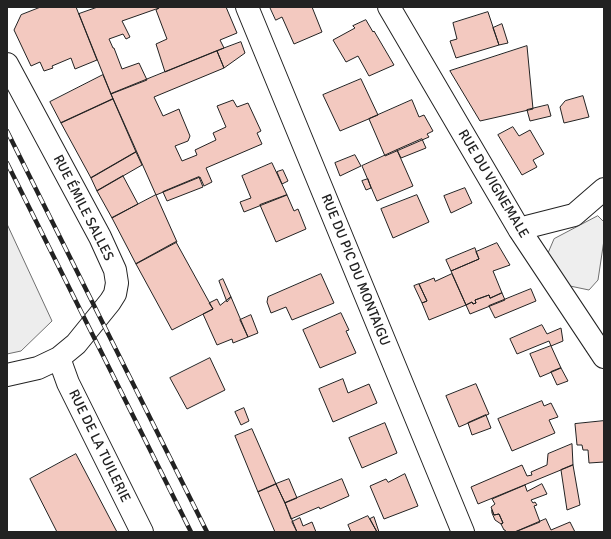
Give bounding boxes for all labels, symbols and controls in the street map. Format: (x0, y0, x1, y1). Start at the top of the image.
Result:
street label: RUE DU VIGNEMALE (454, 127, 532, 241)
street label: RUE ÉMILE SALLES (49, 152, 117, 264)
street label: RUE DU PIC DU MONTAIGU (317, 192, 393, 348)
street label: RUE DE LA TUILERIE (64, 387, 134, 505)

